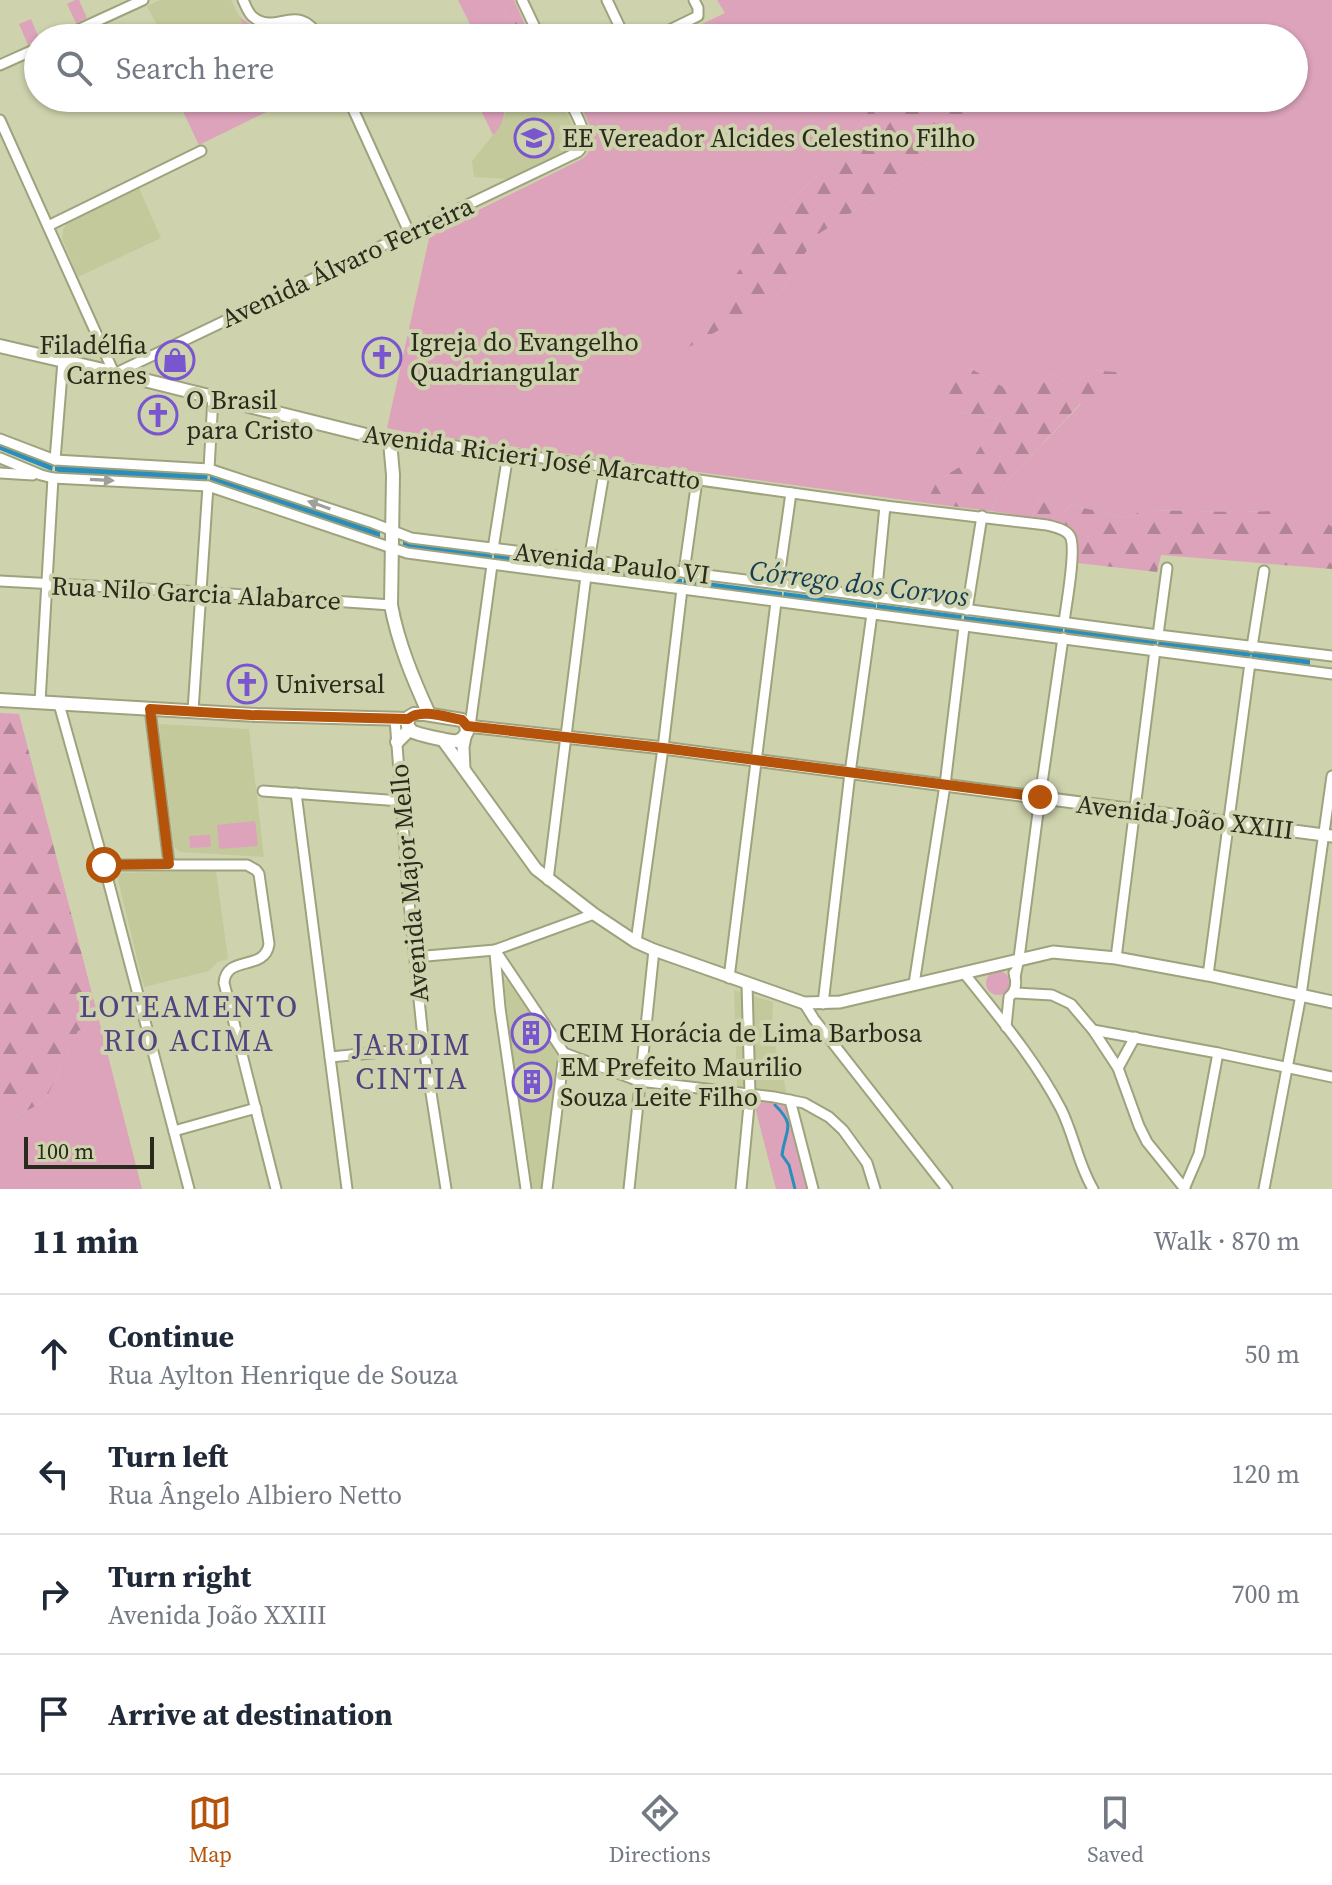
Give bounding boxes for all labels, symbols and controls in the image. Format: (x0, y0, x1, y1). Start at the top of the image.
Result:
search box (24, 24, 1308, 112)
icon: search (52, 46, 96, 90)
text: Search here (116, 48, 274, 89)
school or university icon: EE Vereador Alcides Celestino Filho (513, 117, 555, 159)
place label: EE Vereador Alcides Celestino Filho (562, 120, 976, 156)
street label: Avenida Álvaro Ferreira (215, 187, 480, 336)
place label: Igreja do Evangelho Quadriangular (410, 324, 639, 390)
place label: Filadélfia Carnes (39, 327, 148, 393)
church icon: Igreja do Evangelho Quadriangular (361, 336, 403, 378)
shop icon: Filadélfia Carnes (154, 339, 196, 381)
place label: O Brasil para Cristo (186, 382, 313, 448)
church icon: O Brasil para Cristo (137, 394, 179, 436)
street label: Avenida Ricieri José Marcatto (361, 416, 703, 498)
one-way arrow (90, 474, 115, 487)
one-way arrow (306, 498, 330, 510)
street label: Avenida Paulo VI (512, 533, 712, 593)
water label: Córrego dos Corvos (747, 551, 972, 615)
street label: Rua Nilo Garcia Alabarce (50, 567, 342, 619)
church icon: Universal (226, 663, 268, 705)
place label: Universal (275, 666, 385, 702)
street label: Avenida Major Mello (381, 762, 437, 1004)
route end (1022, 779, 1058, 815)
street label: Avenida João XXIII (1074, 786, 1296, 848)
route start (86, 847, 122, 883)
district label: LOTEAMENTO RIO ACIMA (79, 986, 299, 1061)
building icon: CEIM Horácia de Lima Barbosa (510, 1012, 552, 1054)
place label: CEIM Horácia de Lima Barbosa (559, 1015, 923, 1051)
district label: JARDIM CINTIA (351, 1024, 472, 1099)
place label: EM Prefeito Maurilio Souza Leite Filho (560, 1049, 802, 1115)
building icon: EM Prefeito Maurilio Souza Leite Filho (511, 1061, 553, 1103)
scale bar (24, 1133, 154, 1169)
text: 100 m (36, 1136, 94, 1166)
text: 11 min (32, 1218, 139, 1264)
text: Walk · 870 m (1153, 1223, 1300, 1259)
text: Continue (108, 1316, 234, 1357)
icon: ahead (32, 1332, 76, 1376)
text: 50 m (1245, 1336, 1300, 1372)
text: Rua Aylton Henrique de Souza (108, 1357, 458, 1393)
text: Turn left (108, 1436, 228, 1477)
icon: left (32, 1452, 76, 1496)
text: 120 m (1232, 1456, 1300, 1492)
text: Rua Ângelo Albiero Netto (108, 1477, 402, 1513)
text: Turn right (108, 1556, 251, 1597)
icon: right (32, 1572, 76, 1616)
text: 700 m (1232, 1576, 1300, 1612)
text: Avenida João XXIII (108, 1597, 327, 1633)
icon: arrive (32, 1692, 76, 1736)
text: Arrive at destination (108, 1694, 393, 1735)
tab: Map (188, 1791, 232, 1869)
tab: Directions (609, 1791, 711, 1869)
tab: Saved (1087, 1791, 1144, 1869)

